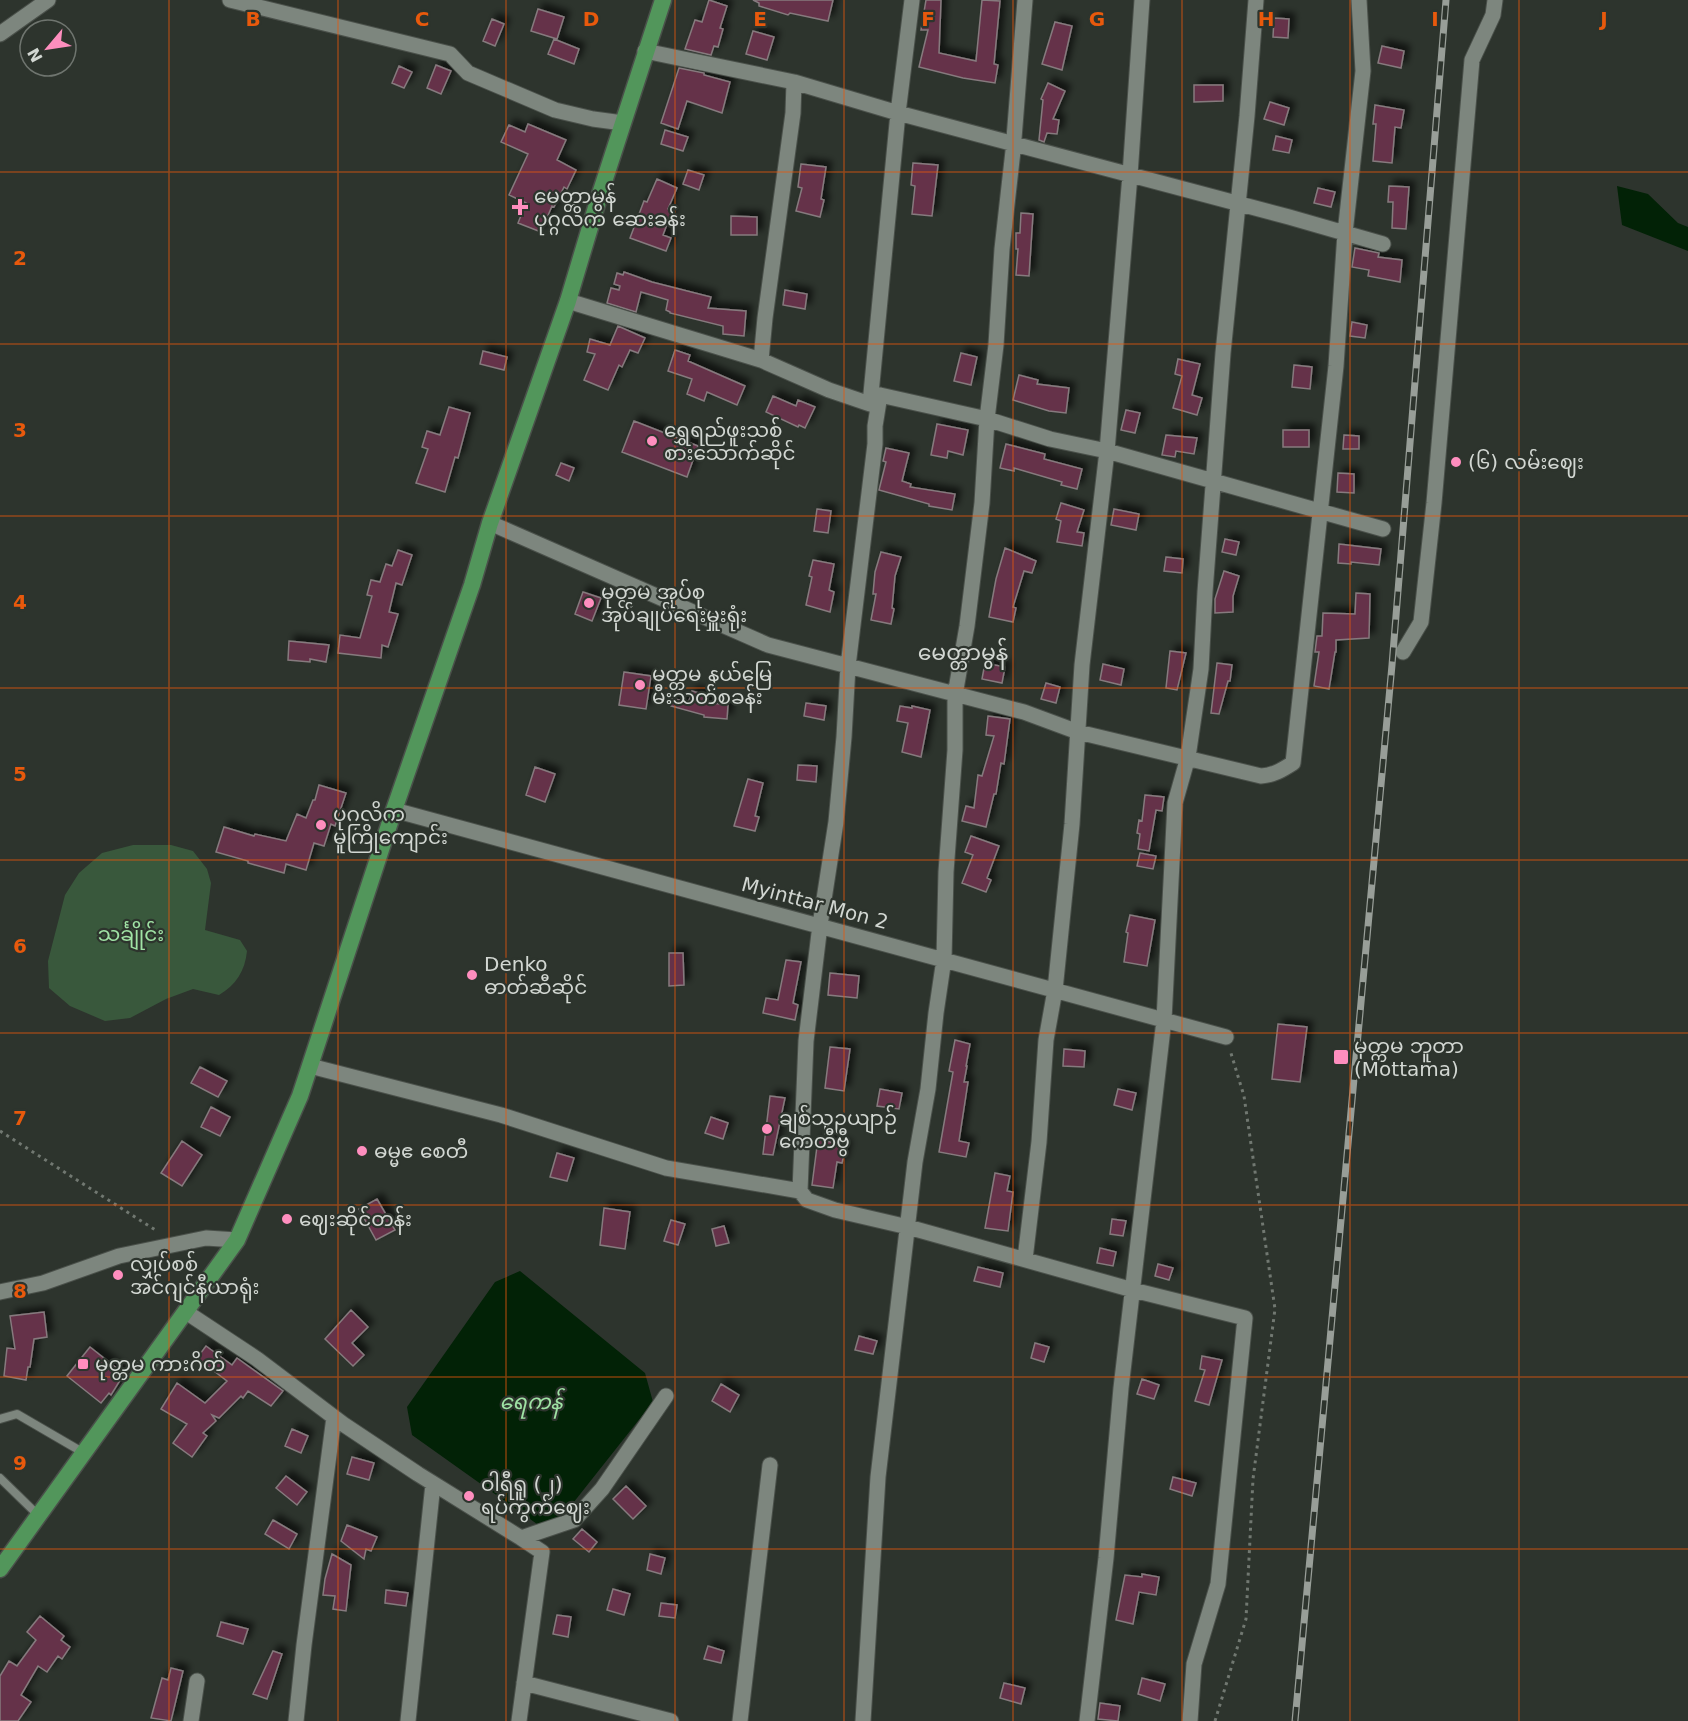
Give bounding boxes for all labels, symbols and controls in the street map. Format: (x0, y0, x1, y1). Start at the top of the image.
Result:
text: B (245, 7, 261, 31)
text: C (415, 7, 429, 31)
text: D (583, 7, 599, 31)
text: E (753, 7, 767, 31)
text: F (921, 7, 935, 31)
text: G (1089, 7, 1105, 31)
text: H (1258, 7, 1274, 31)
text: I (1431, 7, 1439, 31)
text: J (1598, 7, 1608, 31)
north arrow (18, 18, 78, 78)
text: N (24, 45, 47, 65)
place label: မေတ္တာမွန် ပုဂ္ဂလိက ဆေးခန်း (534, 182, 686, 236)
marker: မေတ္တာမွန် ပုဂ္ဂလိက ဆေးခန်း (511, 198, 529, 216)
text: 2 (13, 246, 27, 270)
place label: ရွှေရည်ဖူးသစ် စားသောက်ဆိုင် (664, 416, 796, 470)
text: 3 (13, 418, 27, 442)
marker: ရွှေရည်ဖူးသစ် စားသောက်ဆိုင် (645, 434, 659, 448)
place label: (၆) လမ်းဈေး (1468, 448, 1584, 478)
marker: (၆) လမ်းဈေး (1449, 455, 1463, 469)
place label: မုတ္တမ အုပ်စု အုပ်ချုပ်ရေးမှူးရုံး (601, 578, 747, 632)
text: 4 (13, 590, 27, 614)
marker: မုတ္တမ အုပ်စု အုပ်ချုပ်ရေးမှူးရုံး (582, 596, 596, 610)
district label: မေတ္တာမွန် (918, 637, 1008, 670)
place label: မုတ္တမ နယ်မြေ မီးသတ်စခန်း (652, 660, 772, 713)
marker: မုတ္တမ နယ်မြေ မီးသတ်စခန်း (633, 678, 647, 692)
text: 5 (13, 762, 27, 786)
place label: ပုဂ္ဂလိက မူကြိုကျောင်း (333, 800, 448, 854)
marker: ပုဂ္ဂလိက မူကြိုကျောင်း (314, 818, 328, 832)
street label: Myinttar Mon 2 (739, 872, 891, 934)
park label: သင်္ချိုင်း (98, 920, 164, 950)
text: 6 (13, 934, 27, 958)
place label: Denko ဓာတ်ဆီဆိုင် (484, 952, 587, 1004)
marker: Denko ဓာတ်ဆီဆိုင် (465, 968, 479, 982)
place label: မုတ္တမ ဘူတာ (Mottama) (1354, 1034, 1464, 1081)
marker: မုတ္တမ ဘူတာ (Mottama) (1332, 1048, 1350, 1066)
place label: ချစ်သူဥယျာဉ် ကေတီဗွီ (779, 1104, 897, 1157)
text: 7 (13, 1106, 27, 1130)
marker: ချစ်သူဥယျာဉ် ကေတီဗွီ (760, 1122, 774, 1136)
place label: ဓမ္မဧ စေတီ (374, 1137, 468, 1167)
marker: ဓမ္မဧ စေတီ (355, 1144, 369, 1158)
place label: ဈေးဆိုင်တန်း (299, 1205, 412, 1236)
marker: ဈေးဆိုင်တန်း (280, 1212, 294, 1226)
place label: လျှပ်စစ် အင်ဂျင်နီယာရုံး (130, 1250, 259, 1304)
marker: လျှပ်စစ် အင်ဂျင်နီယာရုံး (111, 1268, 125, 1282)
text: 8 (13, 1279, 27, 1303)
place label: မုတ္တမ ကားဂိတ် (95, 1350, 225, 1381)
marker: မုတ္တမ ကားဂိတ် (76, 1357, 90, 1371)
water label: ရေကန် (499, 1387, 565, 1419)
text: 9 (13, 1451, 27, 1475)
place label: ဝါရီရူ (၂) ရပ်ကွက်ဈေး (481, 1470, 590, 1523)
marker: ဝါရီရူ (၂) ရပ်ကွက်ဈေး (462, 1489, 476, 1503)

